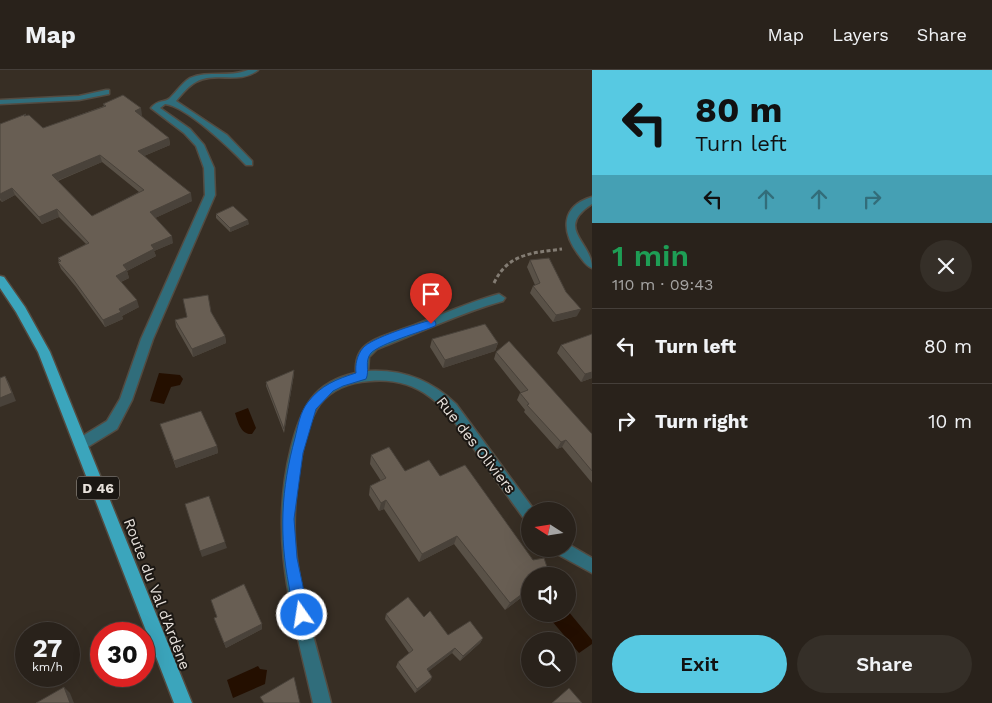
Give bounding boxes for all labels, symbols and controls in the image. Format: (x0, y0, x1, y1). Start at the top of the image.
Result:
text: Map (25, 21, 76, 49)
text: Map (767, 24, 804, 45)
text: Layers (832, 24, 889, 45)
text: Share (917, 24, 967, 45)
text: 80 m (695, 89, 782, 131)
icon: left (612, 90, 677, 155)
text: Turn left (695, 131, 787, 156)
icon: left (699, 185, 727, 213)
icon: ahead (752, 185, 780, 213)
icon: ahead (805, 185, 833, 213)
icon: right (858, 185, 886, 213)
text: 1 min (612, 238, 689, 273)
button: close (920, 240, 972, 292)
pin (410, 273, 452, 324)
text: 110 m · 09:43 (612, 275, 713, 294)
icon: arrive (417, 280, 445, 308)
icon: left (612, 332, 640, 360)
text: Turn left (655, 335, 736, 358)
text: 80 m (924, 335, 972, 358)
street label: Rue des Oliviers (433, 393, 519, 497)
icon: right (612, 407, 640, 435)
text: Turn right (655, 410, 748, 433)
text: 10 m (928, 410, 972, 433)
road number: D 46 (77, 476, 119, 499)
north arrow (521, 502, 576, 558)
map controls (521, 502, 576, 687)
street label: Route du Val d'Ardène (120, 516, 194, 672)
button: sound (521, 567, 576, 622)
position arrow (275, 588, 327, 640)
speed limit sign: 30 (90, 622, 155, 687)
button: search (521, 632, 576, 687)
text: 27 (33, 634, 62, 663)
button: Exit (612, 635, 787, 693)
button: Share (797, 635, 972, 693)
text: km/h (32, 660, 63, 674)

